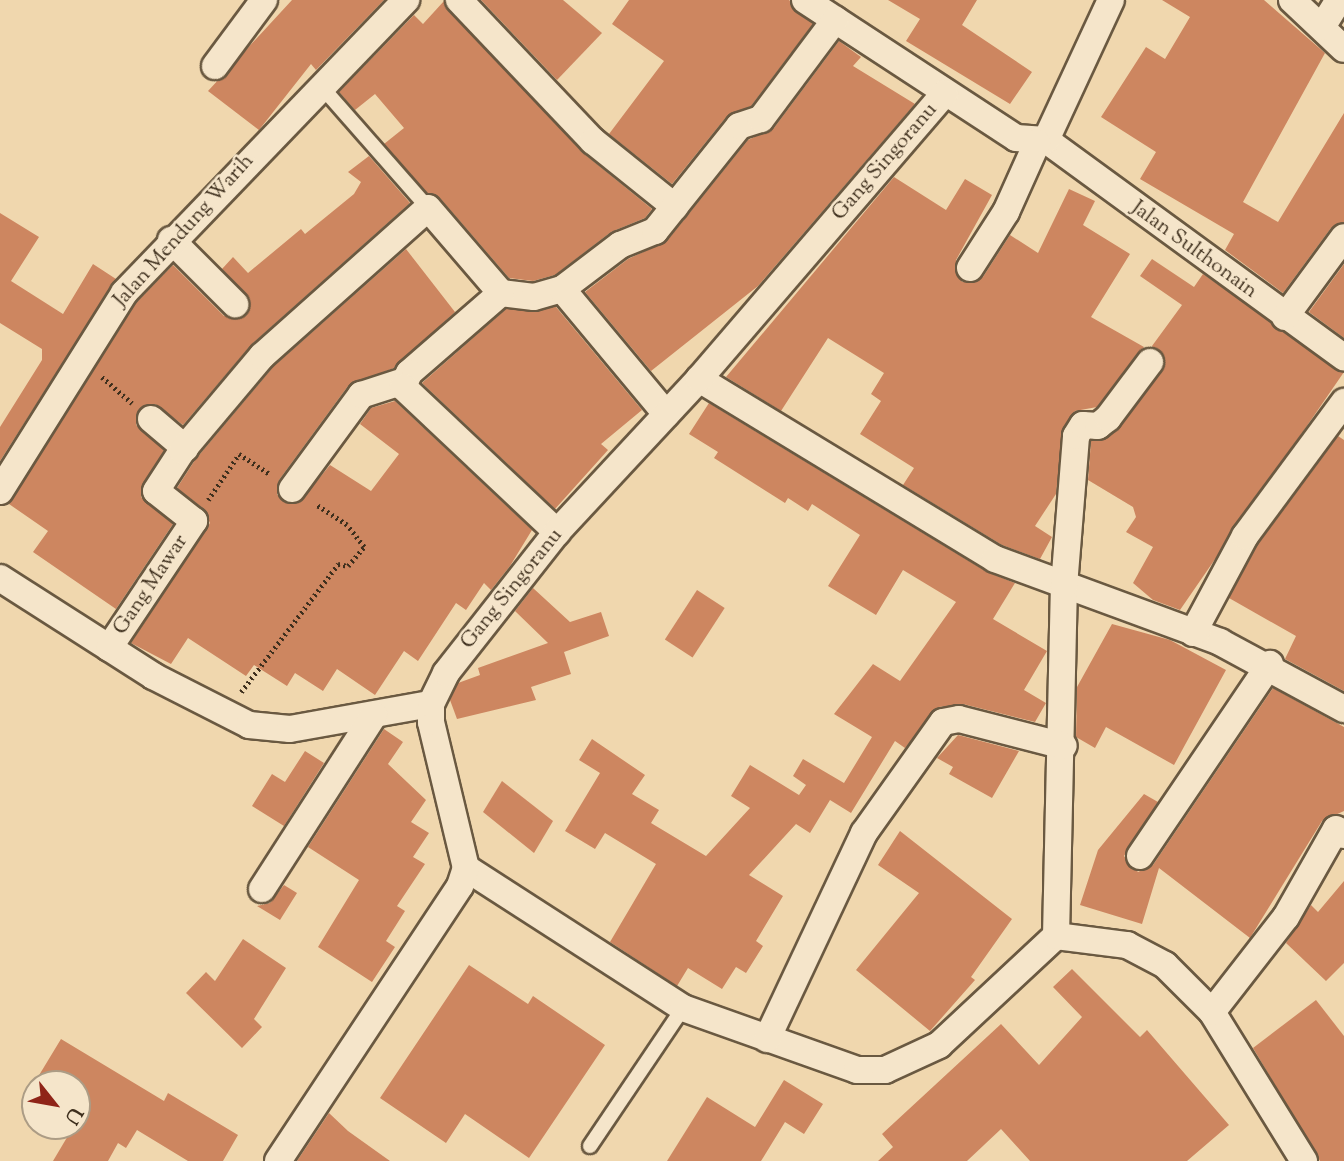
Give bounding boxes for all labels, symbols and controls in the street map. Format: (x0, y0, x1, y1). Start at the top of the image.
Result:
street label: Gang Singoranu (827, 98, 943, 226)
street label: Jalan Mendung Warih (109, 149, 259, 313)
street label: Jalan Sulthonain (1126, 196, 1262, 304)
street label: Gang Singoranu (456, 524, 568, 654)
street label: Gang Mawar (108, 530, 194, 640)
north arrow (21, 1070, 91, 1140)
text: U (57, 1101, 88, 1129)

